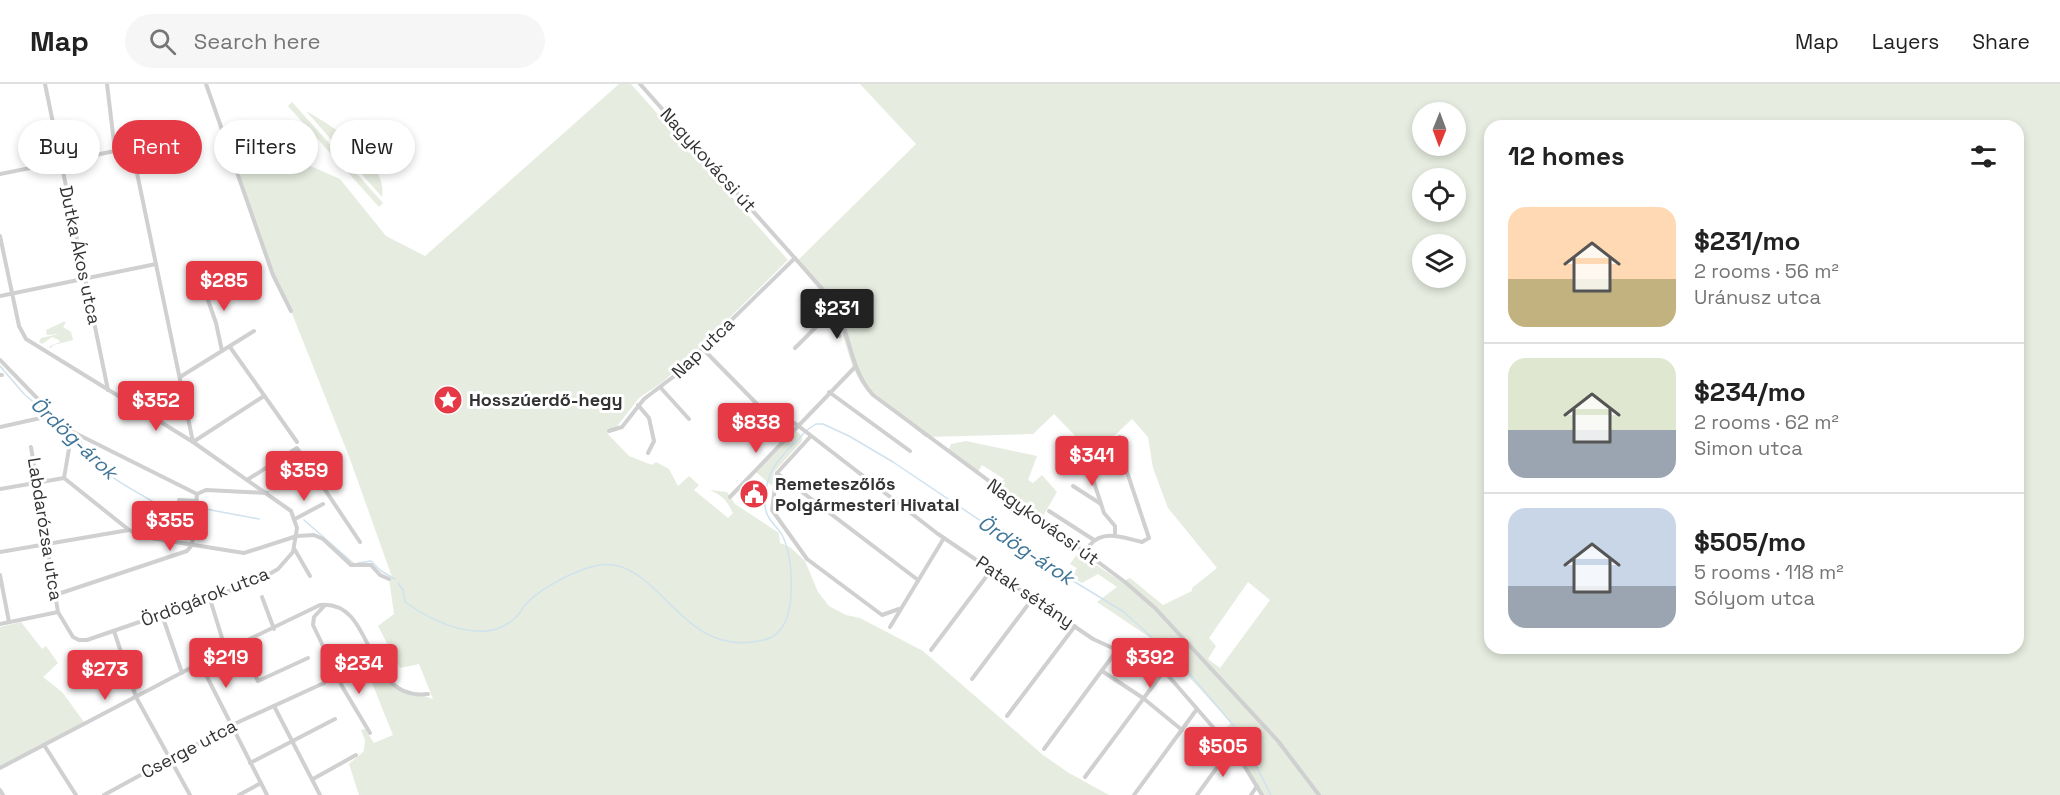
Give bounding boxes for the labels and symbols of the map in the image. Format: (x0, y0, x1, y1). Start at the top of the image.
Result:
north arrow (1412, 102, 1466, 156)
street label: Nagykovácsi út (655, 103, 761, 217)
street label: Dutka Ákos utca (55, 183, 106, 326)
pin: $285 (188, 261, 260, 312)
pin: $231 (801, 289, 873, 340)
street label: Nap utca (666, 312, 739, 383)
pin: $352 (120, 381, 192, 432)
place icon: Hosszúerdő-hegy (432, 384, 464, 416)
place label: Hosszúerdő-hegy (469, 388, 623, 411)
water label: Ördög-árok (25, 391, 125, 486)
pin: $838 (720, 403, 792, 454)
pin: $341 (1056, 436, 1128, 487)
pin: $359 (268, 451, 340, 502)
street label: Labdarózsa utca (23, 456, 68, 602)
place label: Remeteszőlős Polgármesteri Hivatal (775, 472, 960, 516)
street label: Nagykovácsi út (983, 473, 1104, 570)
public building icon: Remeteszőlős Polgármesteri Hivatal (738, 478, 770, 510)
pin: $355 (134, 501, 206, 552)
water label: Ördög-árok (973, 509, 1081, 592)
street label: Patak sétány (972, 550, 1079, 633)
street label: Ördögárok utca (138, 562, 272, 631)
pin: $219 (190, 638, 262, 689)
pin: $392 (1114, 638, 1186, 689)
pin: $234 (323, 644, 395, 695)
pin: $273 (69, 650, 141, 701)
street label: Cserge utca (137, 714, 241, 783)
pin: $505 (1187, 727, 1259, 778)

